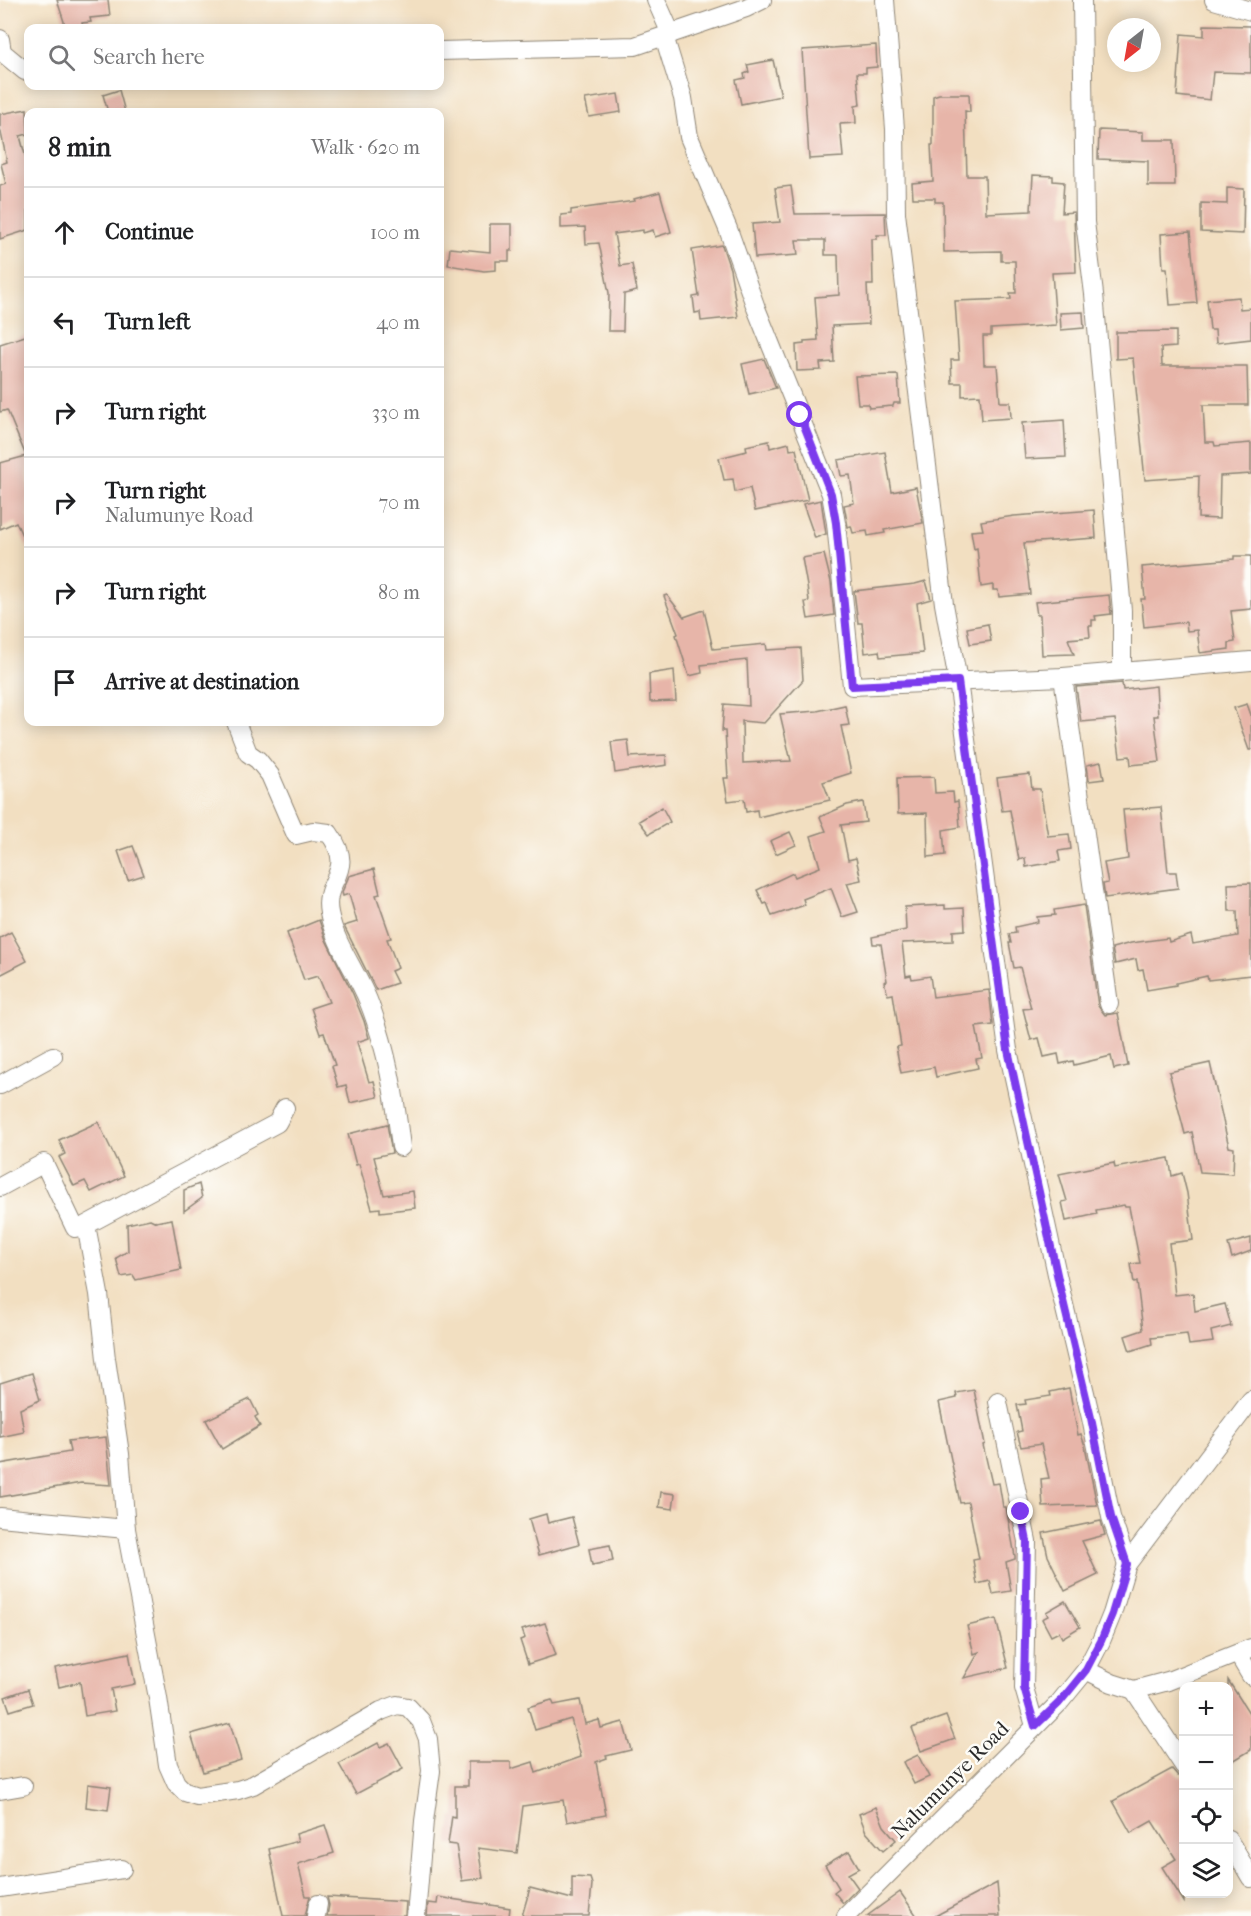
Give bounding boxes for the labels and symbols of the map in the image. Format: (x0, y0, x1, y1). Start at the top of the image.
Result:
north arrow (1107, 18, 1161, 72)
route start (786, 401, 812, 427)
route end (1007, 1498, 1033, 1524)
street label: Nalumunye Road (886, 1716, 1014, 1844)

